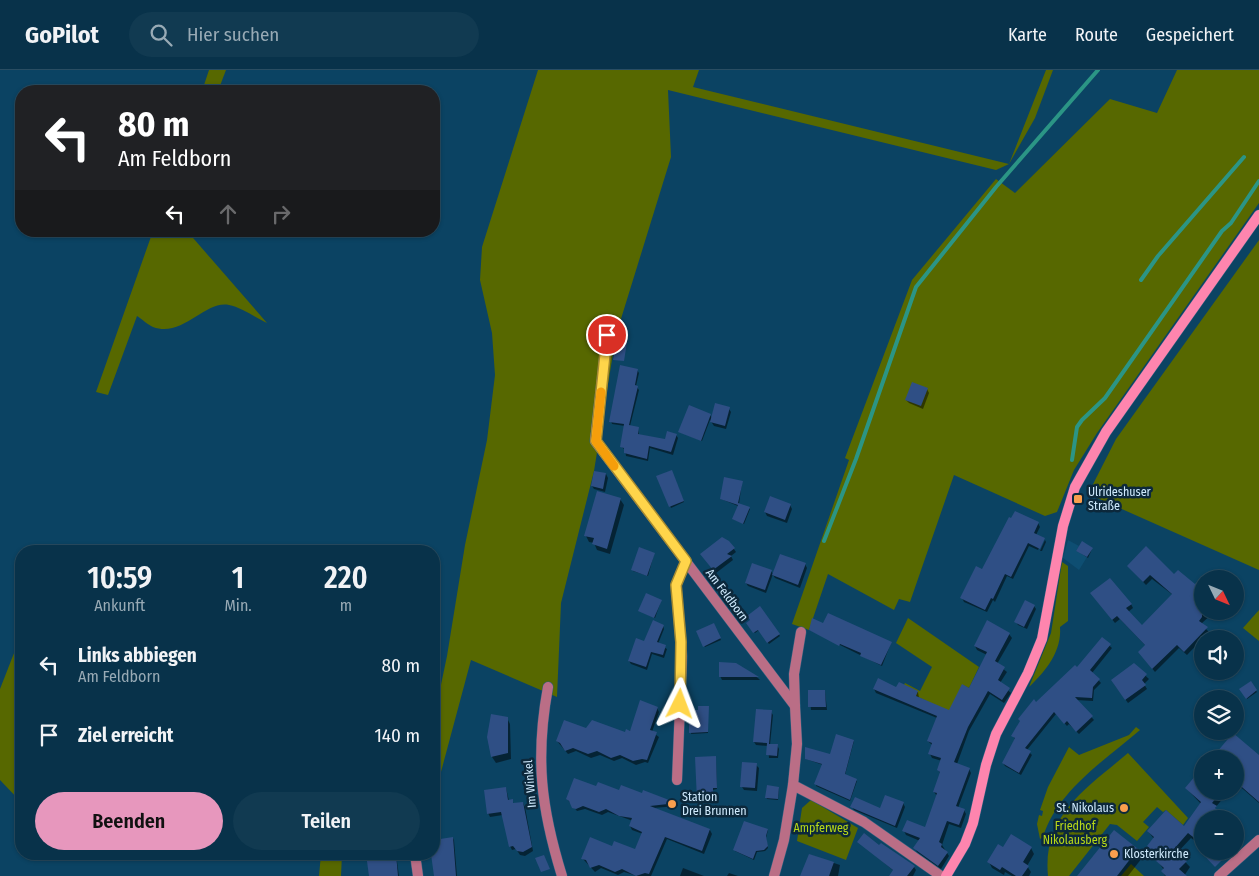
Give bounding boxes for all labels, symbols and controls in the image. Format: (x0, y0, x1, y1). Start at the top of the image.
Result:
search box (129, 12, 479, 57)
text: GoPilot (25, 21, 99, 49)
icon: search (147, 21, 175, 49)
text: Hier suchen (187, 23, 279, 46)
text: Karte (1008, 24, 1047, 46)
text: Route (1075, 24, 1118, 46)
text: Gespeichert (1146, 24, 1234, 46)
text: 80 m (118, 103, 190, 145)
icon: left (35, 105, 100, 170)
text: Am Feldborn (118, 145, 231, 172)
icon: left (161, 200, 189, 228)
icon: ahead (214, 200, 242, 228)
icon: right (267, 200, 295, 228)
pin (586, 314, 628, 356)
icon: arrive (593, 321, 621, 349)
place label: Ulrideshuser Straße (1088, 485, 1152, 513)
marker: Ulrideshuser Straße (1072, 493, 1084, 505)
text: 10:59 (87, 560, 152, 596)
text: 1 (232, 560, 244, 596)
text: 220 (324, 560, 368, 596)
street label: Am Feldborn (703, 566, 751, 624)
north arrow (1194, 570, 1244, 620)
map controls (1194, 570, 1244, 860)
text: Ankunft (94, 596, 145, 615)
text: Min. (224, 596, 252, 615)
text: m (340, 596, 352, 615)
button: sound (1194, 630, 1244, 680)
text: Links abbiegen (78, 644, 197, 667)
icon: left (35, 651, 63, 679)
text: 80 m (382, 654, 420, 677)
text: Am Feldborn (78, 667, 161, 686)
position arrow (653, 677, 705, 729)
button: layers (1194, 690, 1244, 740)
icon: arrive (35, 721, 63, 749)
text: Ziel erreicht (78, 724, 174, 747)
text: 140 m (374, 724, 420, 747)
button: + (1194, 750, 1244, 800)
street label: Im Winkel (521, 759, 539, 809)
place label: Station Drei Brunnen (682, 790, 747, 818)
button: Beenden (35, 792, 223, 850)
button: Teilen (233, 792, 420, 850)
marker: Station Drei Brunnen (666, 798, 678, 810)
place label: St. Nikolaus (1056, 801, 1114, 815)
marker: St. Nikolaus (1118, 802, 1130, 814)
button: − (1194, 810, 1244, 860)
park label: Friedhof Nikolausberg (1043, 819, 1108, 847)
park label: Ampferweg (793, 821, 849, 835)
place label: Klosterkirche (1124, 847, 1189, 861)
marker: Klosterkirche (1108, 848, 1120, 860)

